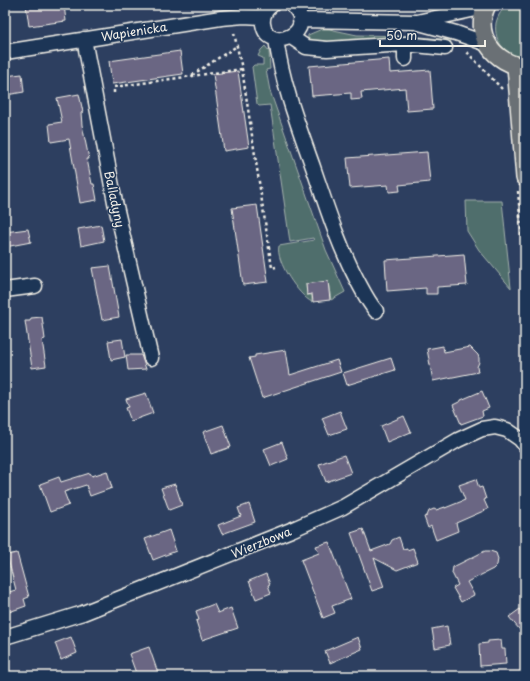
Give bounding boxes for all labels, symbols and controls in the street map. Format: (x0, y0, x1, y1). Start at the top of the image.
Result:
street label: Wapienicka (100, 17, 169, 45)
scale bar (380, 22, 485, 48)
text: 50 m (386, 26, 417, 44)
street label: Balladyny (100, 169, 130, 229)
street label: Wierzbowa (228, 522, 294, 562)

